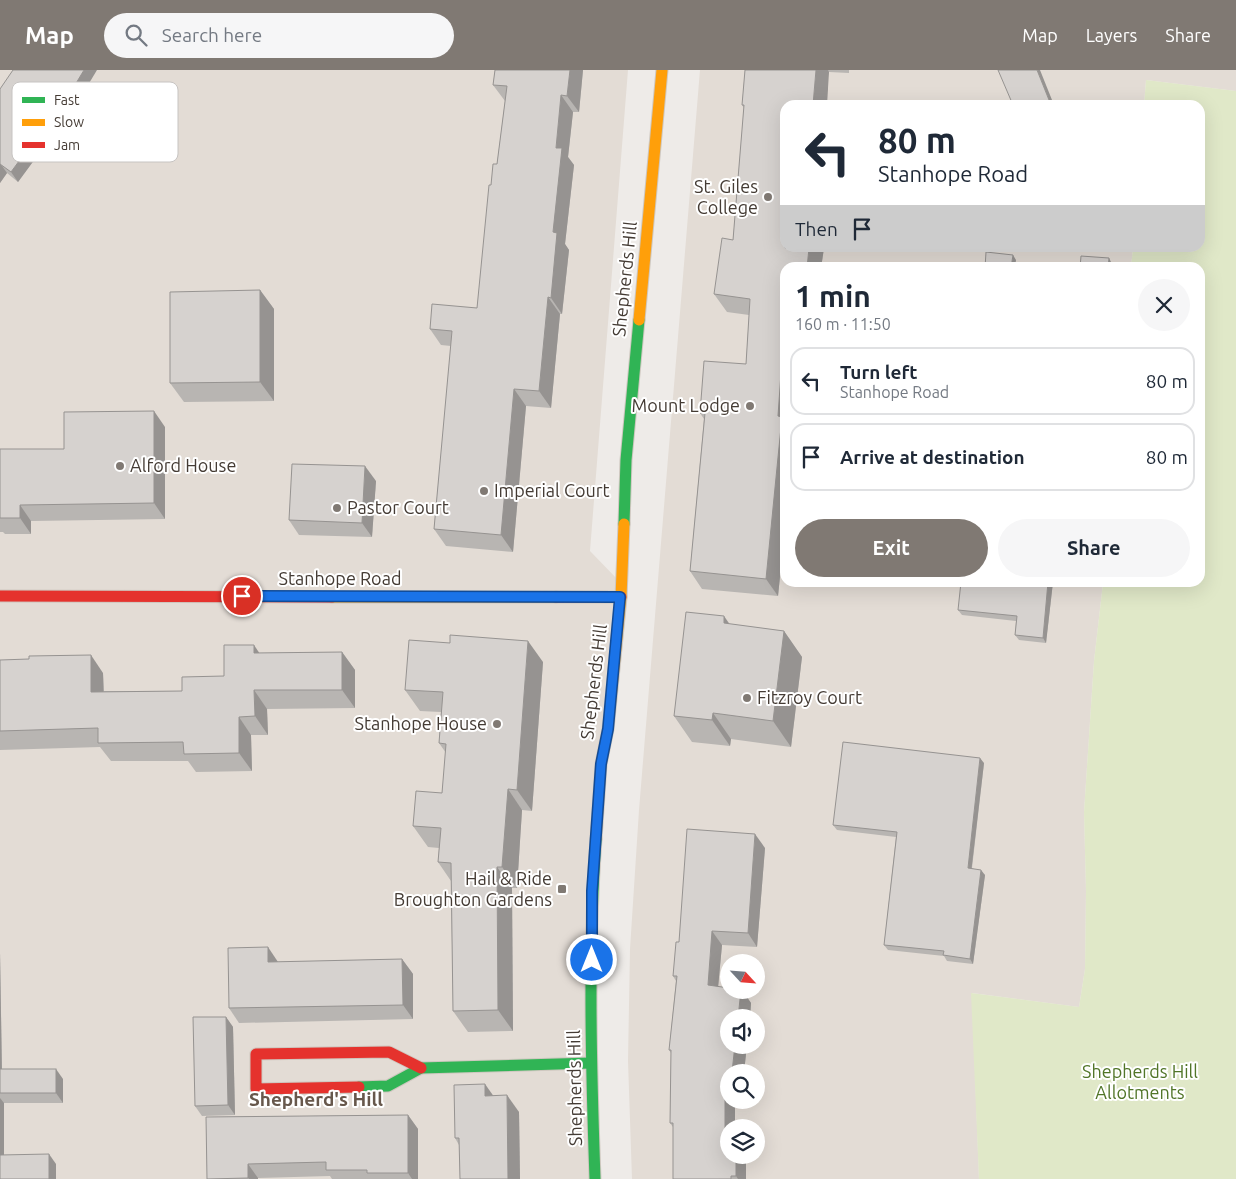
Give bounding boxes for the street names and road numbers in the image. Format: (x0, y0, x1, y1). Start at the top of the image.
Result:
street label: Shepherds Hill (608, 220, 640, 338)
street label: Stanhope Road (279, 568, 401, 588)
street label: Shepherds Hill (576, 623, 610, 741)
street label: Shepherds Hill (563, 1030, 585, 1146)

